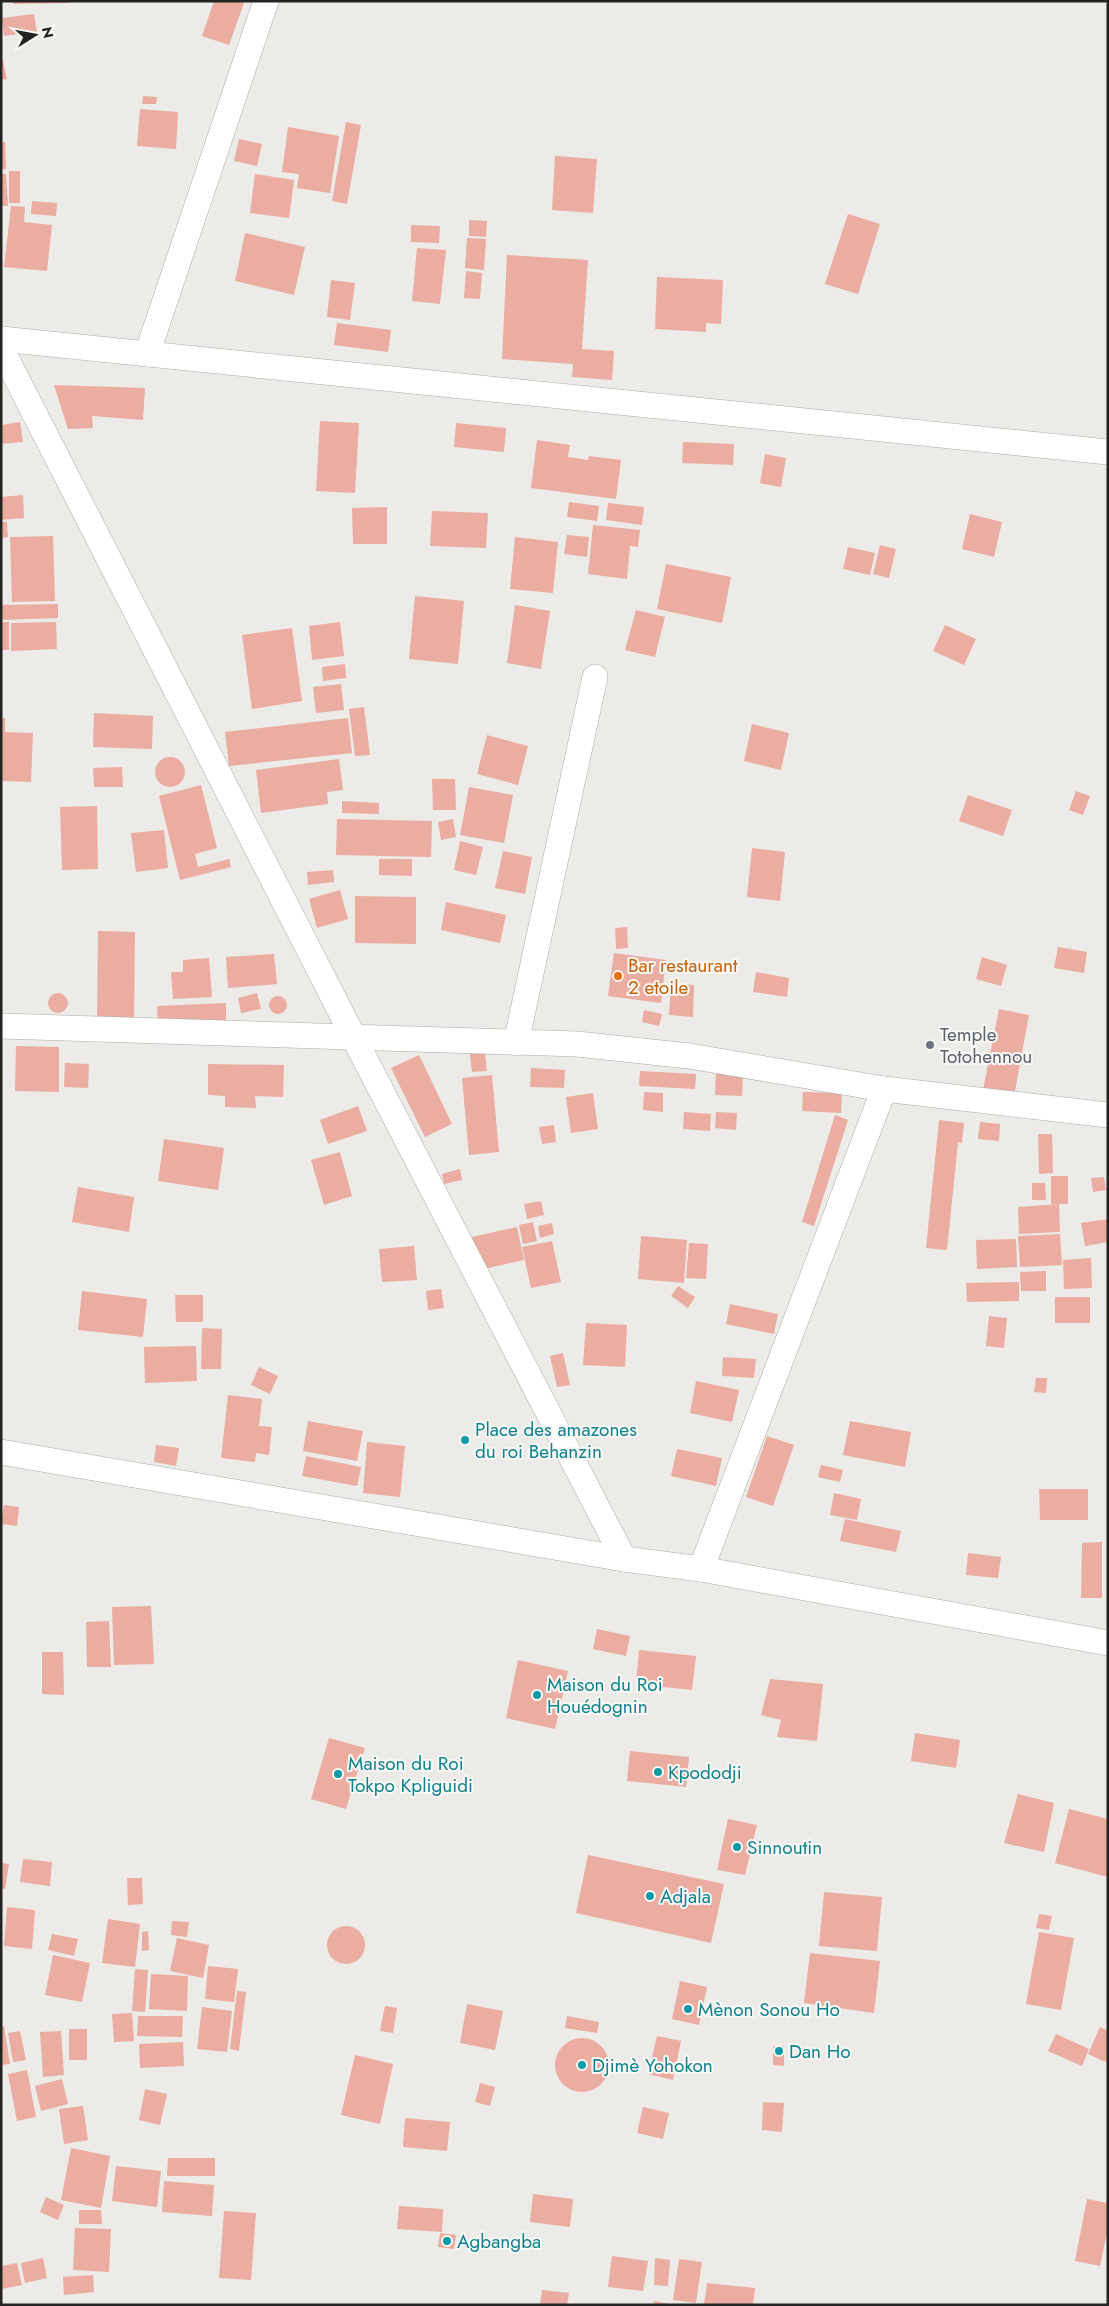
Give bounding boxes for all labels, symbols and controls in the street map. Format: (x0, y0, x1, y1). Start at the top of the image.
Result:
north arrow (10, 10, 60, 60)
text: N (37, 25, 59, 40)
place label: Bar restaurant 2 etoile (628, 952, 738, 1001)
marker: Bar restaurant 2 etoile (612, 970, 624, 982)
place label: Temple Totohennou (940, 1021, 1032, 1070)
marker: Temple Totohennou (924, 1039, 936, 1051)
place label: Place des amazones du roi Behanzin (475, 1416, 637, 1465)
marker: Place des amazones du roi Behanzin (459, 1434, 471, 1446)
place label: Maison du Roi Houédognin (547, 1671, 663, 1720)
marker: Maison du Roi Houédognin (531, 1689, 543, 1701)
place label: Maison du Roi Tokpo Kpliguidi (348, 1750, 473, 1799)
place label: Kpododji (668, 1759, 742, 1786)
marker: Kpododji (652, 1766, 664, 1778)
marker: Maison du Roi Tokpo Kpliguidi (332, 1768, 344, 1780)
place label: Sinnoutin (747, 1834, 822, 1861)
marker: Sinnoutin (731, 1841, 743, 1853)
place label: Adjala (660, 1883, 711, 1910)
marker: Adjala (644, 1890, 656, 1902)
place label: Mènon Sonou Ho (698, 1996, 840, 2023)
marker: Mènon Sonou Ho (682, 2003, 694, 2015)
place label: Dan Ho (789, 2038, 851, 2065)
marker: Dan Ho (773, 2045, 785, 2057)
place label: Djimè Yohokon (592, 2052, 713, 2079)
marker: Djimè Yohokon (576, 2059, 588, 2071)
place label: Agbangba (457, 2228, 541, 2255)
marker: Agbangba (441, 2235, 453, 2247)

